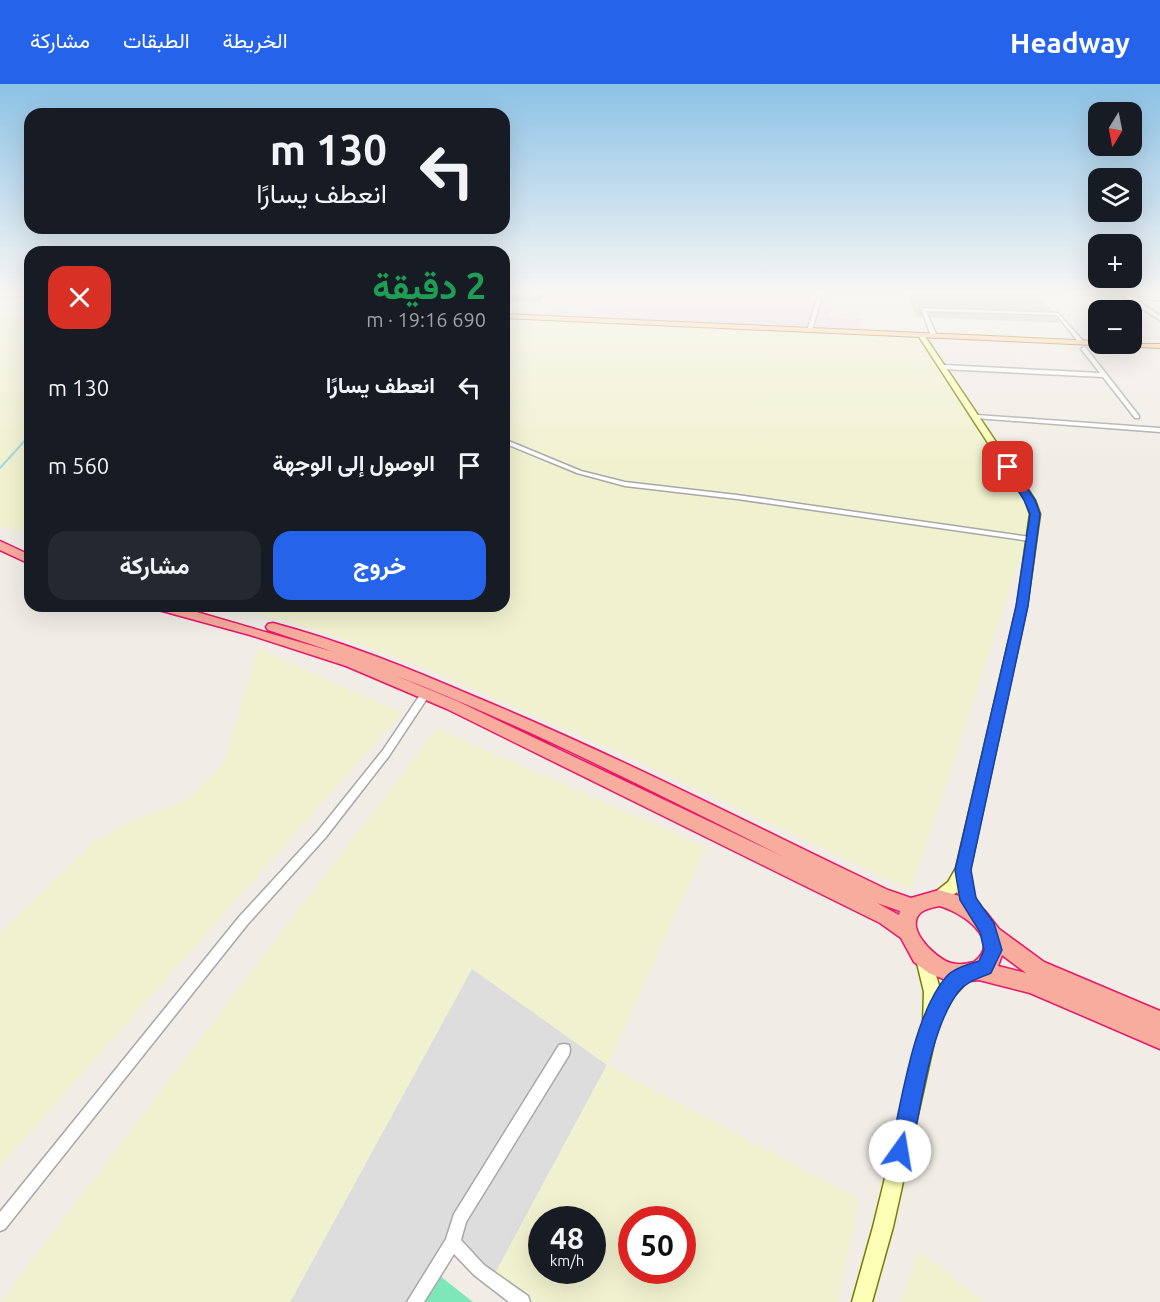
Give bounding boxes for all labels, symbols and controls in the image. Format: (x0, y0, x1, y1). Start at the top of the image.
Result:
text: Headway (1010, 27, 1130, 58)
text: مشاركة (30, 28, 90, 52)
text: الطبقات (123, 28, 190, 52)
text: الخريطة (223, 28, 288, 52)
north arrow (1088, 102, 1142, 156)
map controls (1088, 102, 1142, 354)
text: 130 m (270, 126, 387, 173)
icon: left (408, 132, 486, 210)
button: layers (1088, 168, 1142, 222)
text: انعطف يسارًا (256, 178, 387, 208)
button: + (1088, 234, 1142, 288)
text: 2 دقيقة (372, 265, 486, 306)
button: close (48, 266, 111, 329)
button: − (1088, 300, 1142, 354)
text: 690 m · 19:16 (366, 308, 486, 331)
icon: left (453, 371, 486, 404)
text: انعطف يسارًا (326, 372, 435, 397)
text: 130 m (48, 375, 109, 400)
pin (982, 441, 1033, 492)
icon: arrive (453, 449, 486, 482)
text: الوصول إلى الوجهة (272, 450, 435, 475)
icon: arrive (991, 450, 1024, 483)
text: 560 m (48, 453, 109, 478)
button: مشاركة (48, 531, 261, 600)
button: خروج (273, 531, 486, 600)
position arrow (868, 1119, 932, 1183)
speed limit sign: 50 (618, 1206, 696, 1284)
text: 48 (550, 1221, 584, 1255)
text: km/h (550, 1252, 584, 1269)

